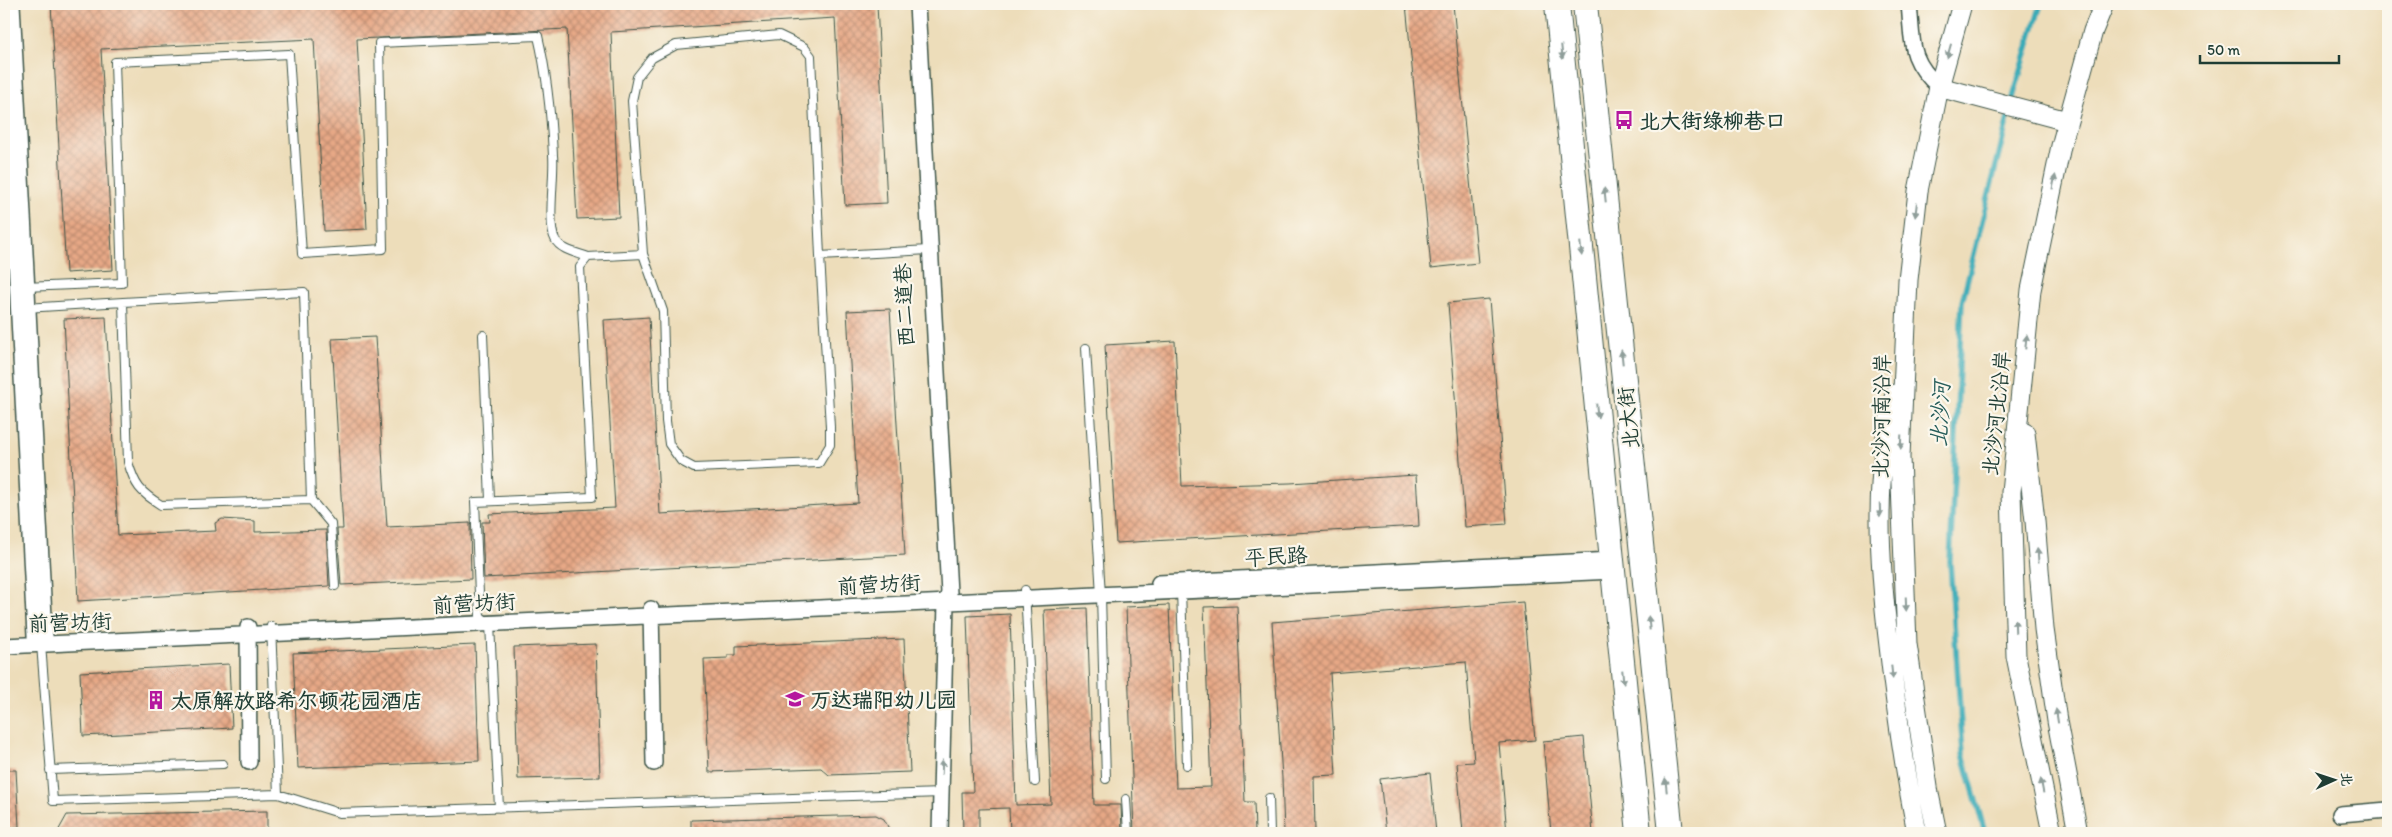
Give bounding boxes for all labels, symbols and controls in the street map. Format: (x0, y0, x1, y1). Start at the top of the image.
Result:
scale bar (2200, 32, 2338, 64)
text: 50 m (2207, 41, 2240, 59)
one-way arrow (1944, 43, 1952, 58)
one-way arrow (1558, 45, 1566, 61)
place label: 北大街绿柳巷口 (1639, 108, 1786, 133)
bus stop icon: 北大街绿柳巷口 (1613, 109, 1635, 131)
one-way arrow (2050, 173, 2058, 189)
one-way arrow (1601, 187, 1609, 203)
one-way arrow (1912, 202, 1920, 218)
one-way arrow (1577, 241, 1585, 257)
street label: 西二道巷 (889, 262, 919, 348)
one-way arrow (2022, 333, 2030, 349)
one-way arrow (1617, 349, 1625, 365)
street label: 北沙河北沿岸 (1977, 349, 2015, 477)
street label: 北沙河南沿岸 (1867, 353, 1895, 479)
water label: 北沙河 (1925, 377, 1955, 448)
street label: 北大街 (1612, 385, 1644, 451)
one-way arrow (1593, 403, 1601, 419)
one-way arrow (1896, 434, 1904, 450)
one-way arrow (1876, 502, 1884, 518)
street label: 平民路 (1244, 542, 1308, 570)
one-way arrow (2034, 547, 2042, 563)
street label: 前营坊街 (836, 569, 922, 599)
street label: 前营坊街 (431, 588, 517, 618)
one-way arrow (1902, 596, 1910, 612)
street label: 前营坊街 (28, 608, 112, 636)
one-way arrow (1645, 615, 1653, 631)
one-way arrow (2011, 617, 2019, 633)
one-way arrow (1888, 664, 1896, 680)
one-way arrow (1620, 669, 1628, 685)
place label: 万达瑞阳幼儿园 (810, 687, 957, 712)
place label: 太原解放路希尔顿花园酒店 (171, 688, 423, 713)
school or university icon: 万达瑞阳幼儿园 (784, 688, 806, 710)
building icon: 太原解放路希尔顿花园酒店 (145, 689, 167, 711)
one-way arrow (2052, 708, 2060, 724)
north arrow (2310, 754, 2360, 804)
one-way arrow (938, 759, 946, 775)
text: 北 (2338, 772, 2355, 787)
one-way arrow (1662, 776, 1670, 792)
one-way arrow (2038, 778, 2046, 793)

